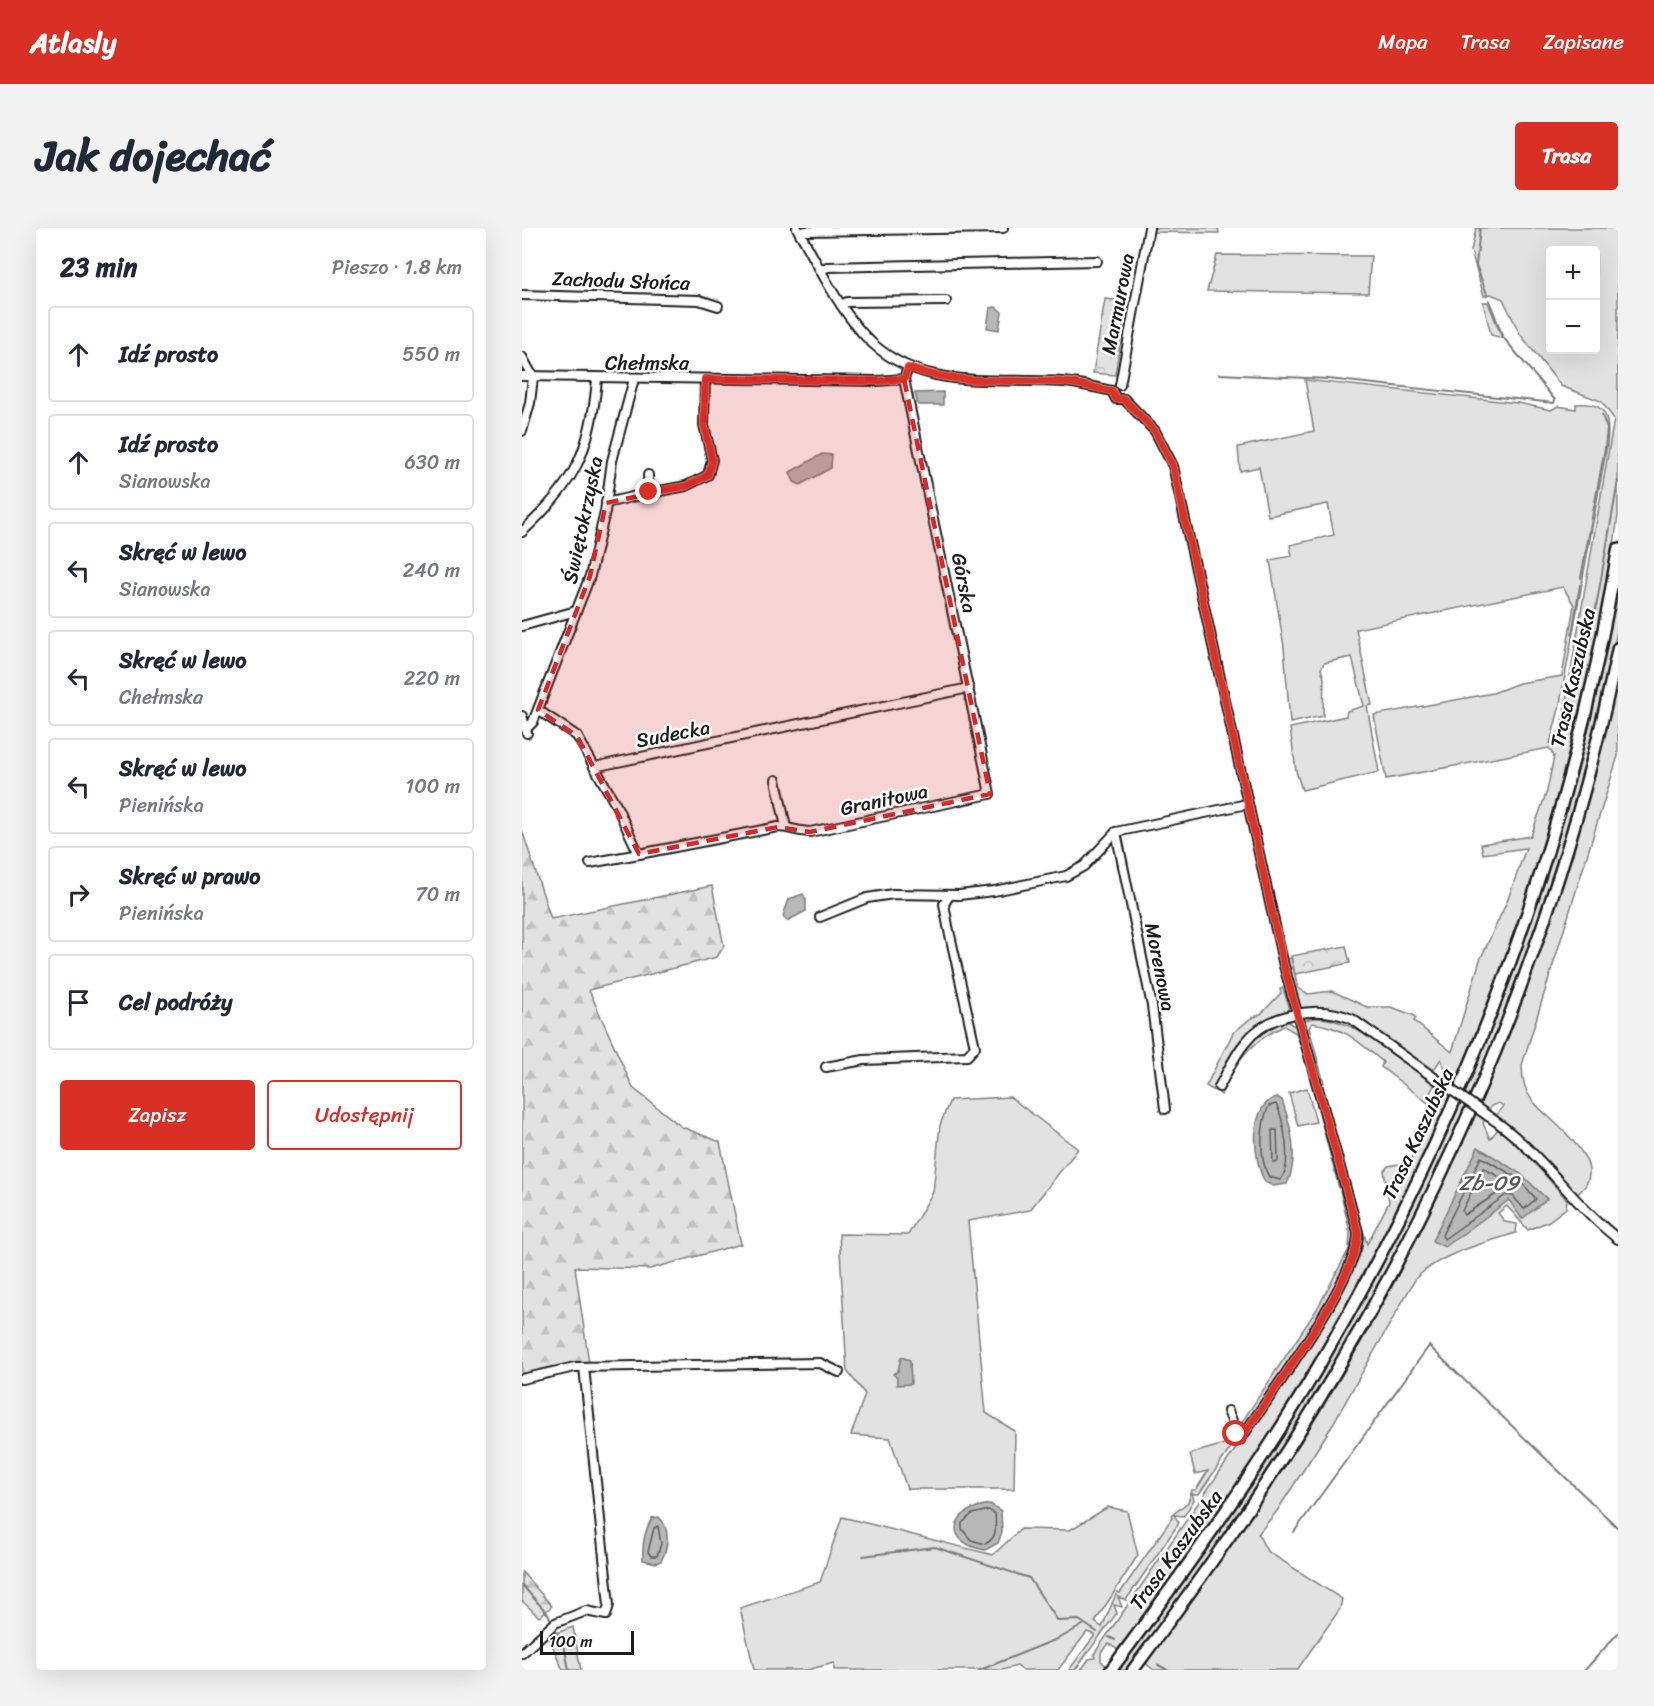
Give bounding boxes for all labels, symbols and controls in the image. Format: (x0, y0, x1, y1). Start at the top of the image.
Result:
text: Atlasly (30, 18, 117, 67)
text: Mapa (1378, 23, 1428, 61)
text: Trasa (1461, 23, 1510, 61)
text: Zapisane (1543, 23, 1624, 61)
text: Jak dojechać (36, 119, 271, 193)
button: Trasa (1515, 122, 1618, 190)
text: 23 min (60, 244, 137, 290)
map controls (1546, 246, 1600, 354)
button: + (1546, 246, 1600, 300)
text: Pieszo · 1.8 km (332, 250, 462, 285)
street label: Marmurowa (1091, 250, 1145, 358)
street label: Zachodu Słońca (551, 261, 692, 301)
button: − (1546, 300, 1600, 354)
text: Idź prosto (119, 335, 218, 374)
text: 550 m (402, 337, 460, 372)
icon: ahead (62, 338, 95, 371)
street label: Chełmska (605, 346, 690, 381)
text: Idź prosto (119, 425, 218, 464)
text: 630 m (404, 445, 460, 480)
icon: ahead (62, 446, 95, 479)
street label: Świętokrzyska (552, 453, 614, 587)
text: Sianowska (119, 464, 210, 499)
route end (635, 478, 661, 504)
text: Skręć w lewo (119, 533, 246, 572)
street label: Górska (941, 550, 987, 616)
text: 240 m (403, 553, 460, 588)
icon: left (62, 554, 95, 587)
text: Sianowska (119, 572, 210, 607)
street label: Trasa Kaszubska (1540, 604, 1606, 751)
text: Skręć w lewo (119, 641, 246, 680)
text: 220 m (404, 661, 460, 696)
icon: left (62, 662, 95, 695)
text: Chełmska (119, 680, 203, 715)
street label: Sudecka (633, 710, 713, 758)
text: Skręć w lewo (119, 749, 246, 788)
text: 100 m (406, 769, 460, 804)
icon: left (62, 770, 95, 803)
street label: Granitowa (837, 774, 931, 826)
text: Pienińska (119, 788, 204, 823)
text: Skręć w prawo (119, 857, 261, 896)
text: 70 m (415, 877, 460, 912)
icon: right (62, 878, 95, 911)
text: Pienińska (119, 896, 204, 931)
street label: Morenowa (1134, 920, 1186, 1014)
text: Cel podróży (119, 983, 232, 1022)
icon: arrive (62, 986, 95, 1019)
street label: Trasa Kaszubska (1372, 1061, 1464, 1206)
button: Zapisz (60, 1080, 255, 1150)
button: Udostępnij (267, 1080, 462, 1150)
water label: Zb-09 (1459, 1164, 1521, 1202)
route start (1222, 1420, 1248, 1446)
street label: Trasa Kaszubska (1120, 1481, 1232, 1618)
text: 100 m (549, 1627, 593, 1656)
scale bar (540, 1628, 634, 1656)

